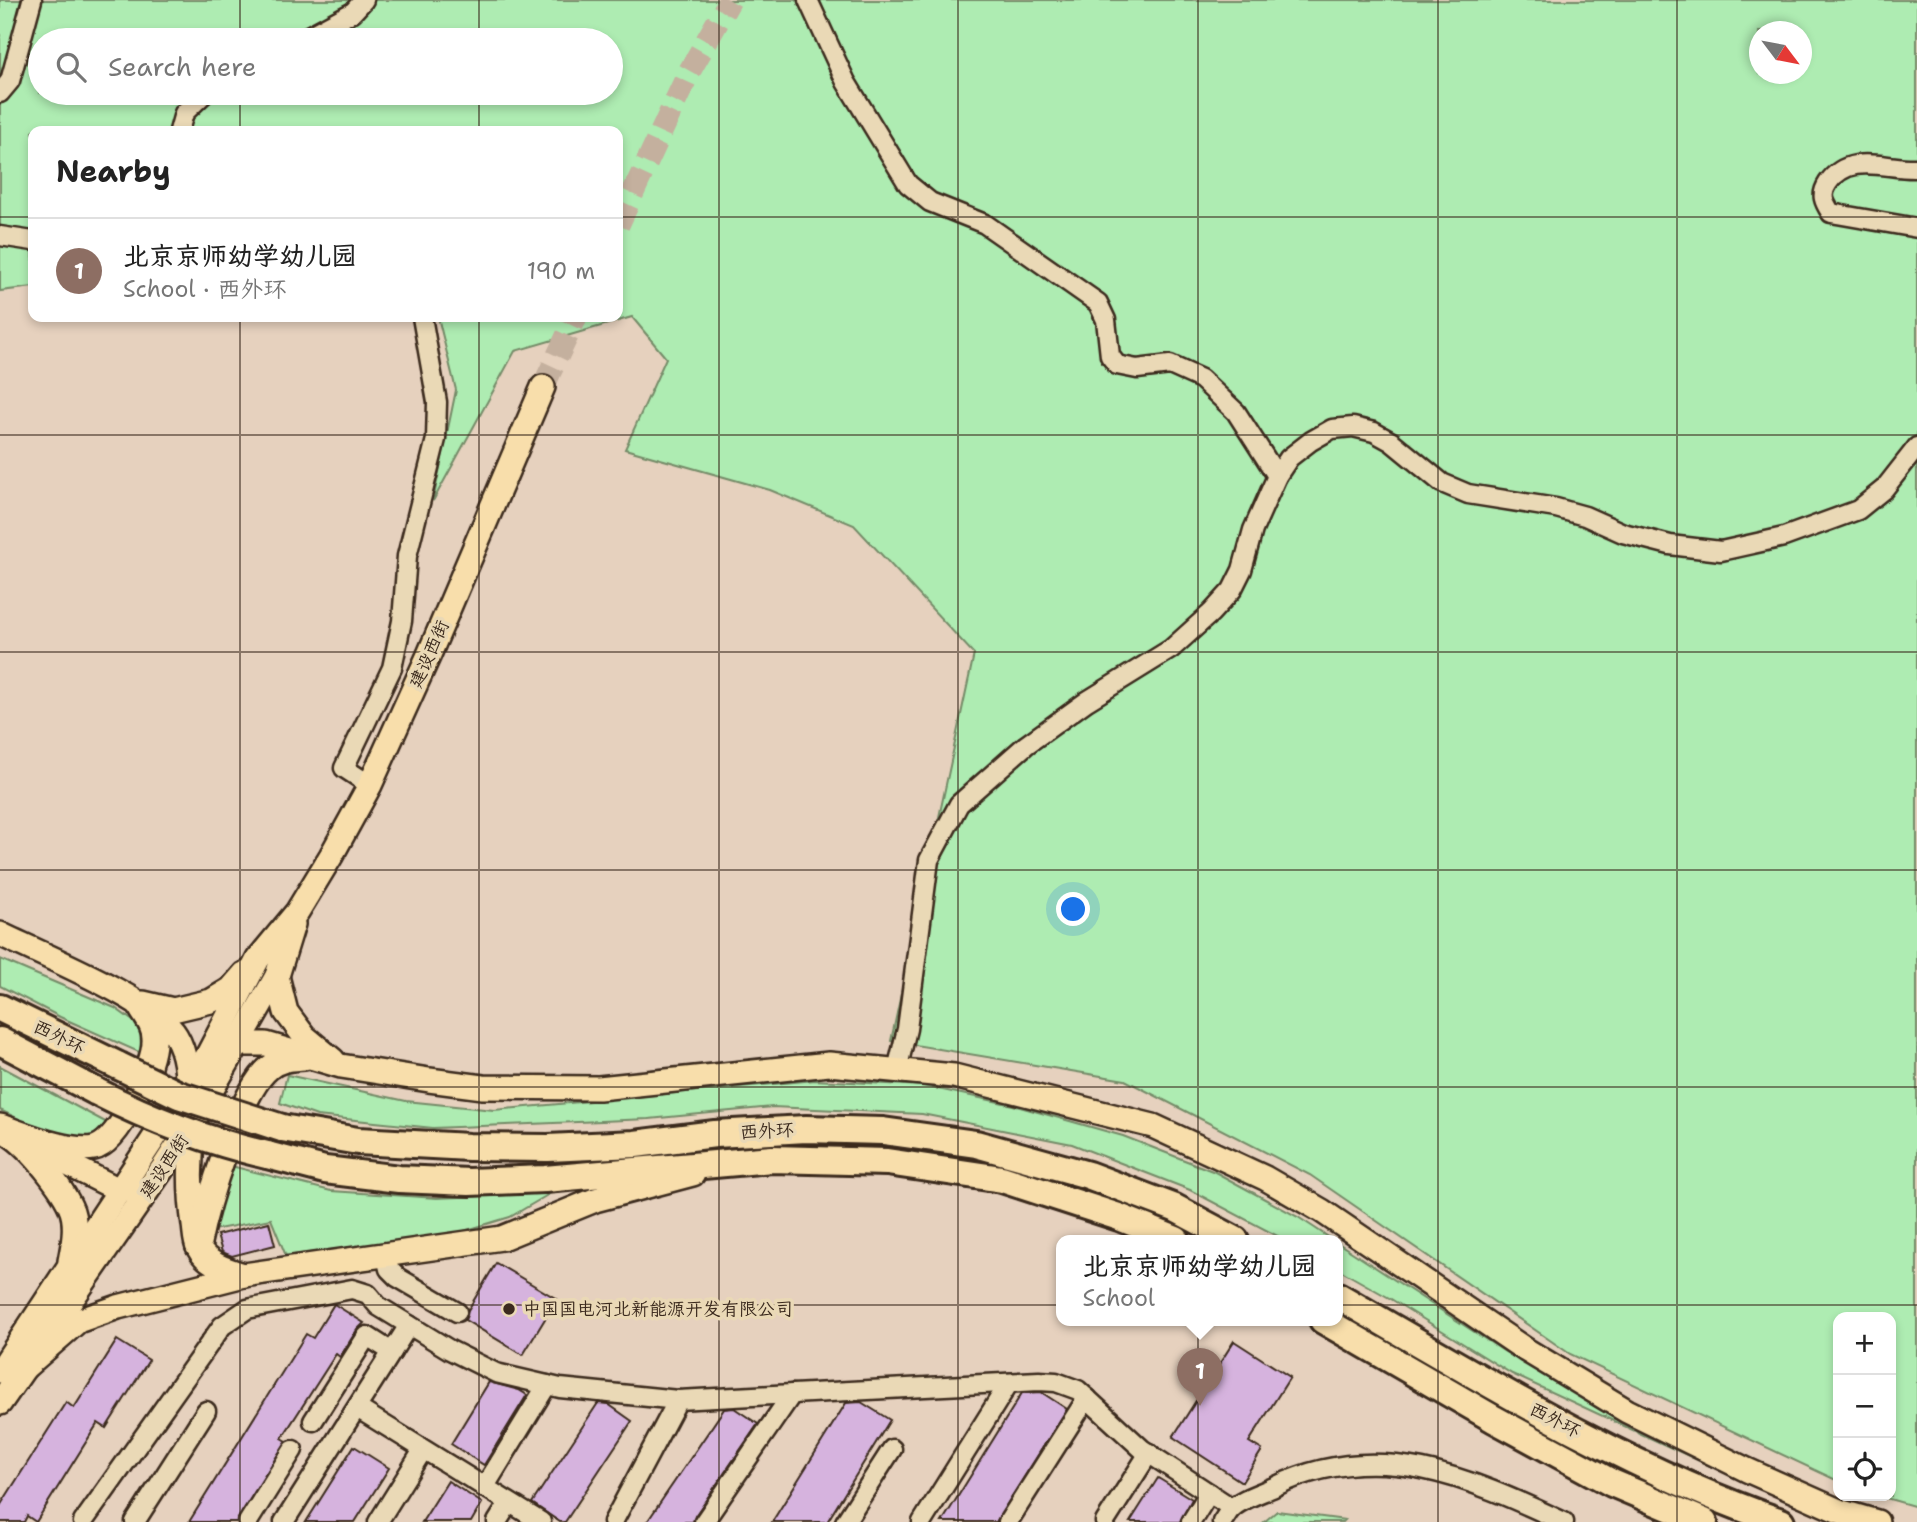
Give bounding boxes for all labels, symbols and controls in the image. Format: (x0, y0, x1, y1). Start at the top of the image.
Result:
north arrow (1749, 21, 1812, 84)
search box (28, 28, 623, 105)
icon: search (52, 48, 90, 86)
text: Search here (108, 49, 257, 84)
text: Nearby (56, 151, 171, 192)
text: 北京京师幼学幼儿园 (123, 238, 357, 273)
text: 1 (74, 256, 84, 286)
text: 190 m (527, 256, 595, 286)
text: School · 西外环 (123, 274, 287, 304)
street label: 建设西街 (403, 616, 455, 692)
your location (1056, 892, 1090, 926)
street label: 西外环 (29, 1014, 89, 1060)
street label: 西外环 (739, 1118, 795, 1144)
street label: 建设西街 (134, 1129, 194, 1203)
popup (1056, 1235, 1343, 1326)
text: 北京京师幼学幼儿园 (1082, 1248, 1317, 1283)
text: School (1082, 1283, 1155, 1313)
place label: 中国国电河北新能源开发有限公司 (523, 1297, 793, 1321)
marker: 中国国电河北新能源开发有限公司 (501, 1301, 517, 1317)
map controls (1833, 1312, 1896, 1501)
button: + (1833, 1312, 1896, 1375)
pin: 1 (1177, 1348, 1223, 1406)
button: − (1833, 1375, 1896, 1438)
street label: 西外环 (1525, 1397, 1585, 1443)
button: locate (1833, 1438, 1896, 1501)

